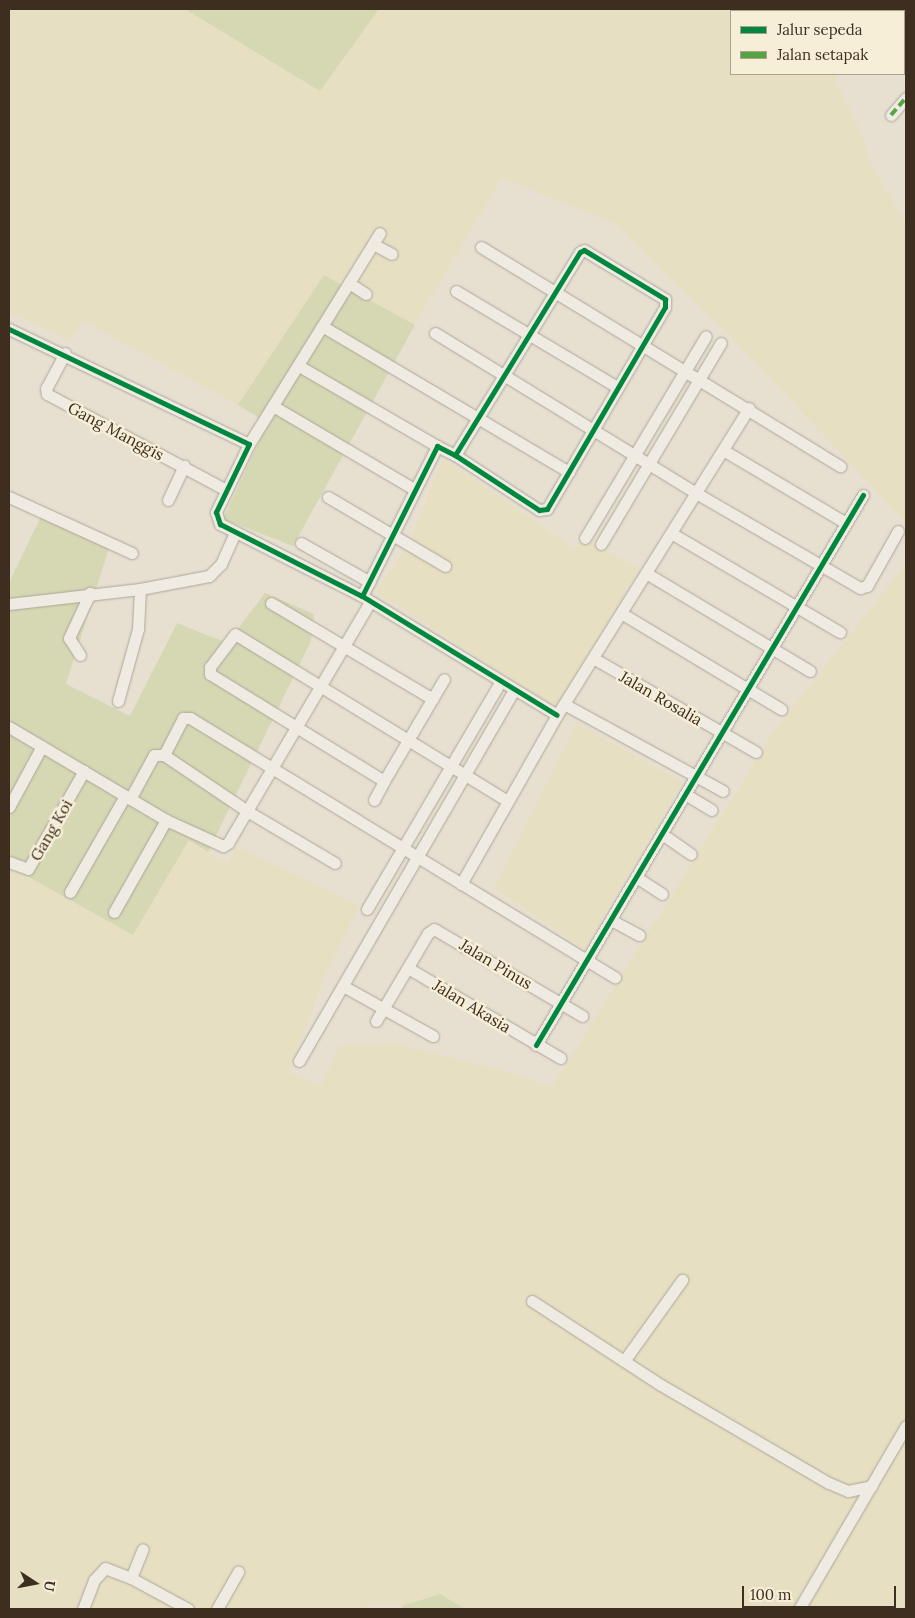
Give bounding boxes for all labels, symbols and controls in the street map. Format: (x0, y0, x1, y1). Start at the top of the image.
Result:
legend (730, 10, 905, 75)
text: Jalur sepeda (777, 20, 862, 39)
text: Jalan setapak (777, 45, 868, 64)
street label: Gang Manggis (65, 398, 167, 464)
street label: Jalan Rosalia (616, 667, 706, 729)
street label: Gang Koi (26, 796, 76, 864)
street label: Jalan Pinus (456, 935, 536, 993)
street label: Jalan Akasia (430, 975, 514, 1037)
north arrow (10, 1558, 60, 1608)
scale bar (745, 1576, 899, 1608)
text: U (40, 1579, 60, 1593)
text: 100 m (750, 1585, 791, 1604)

